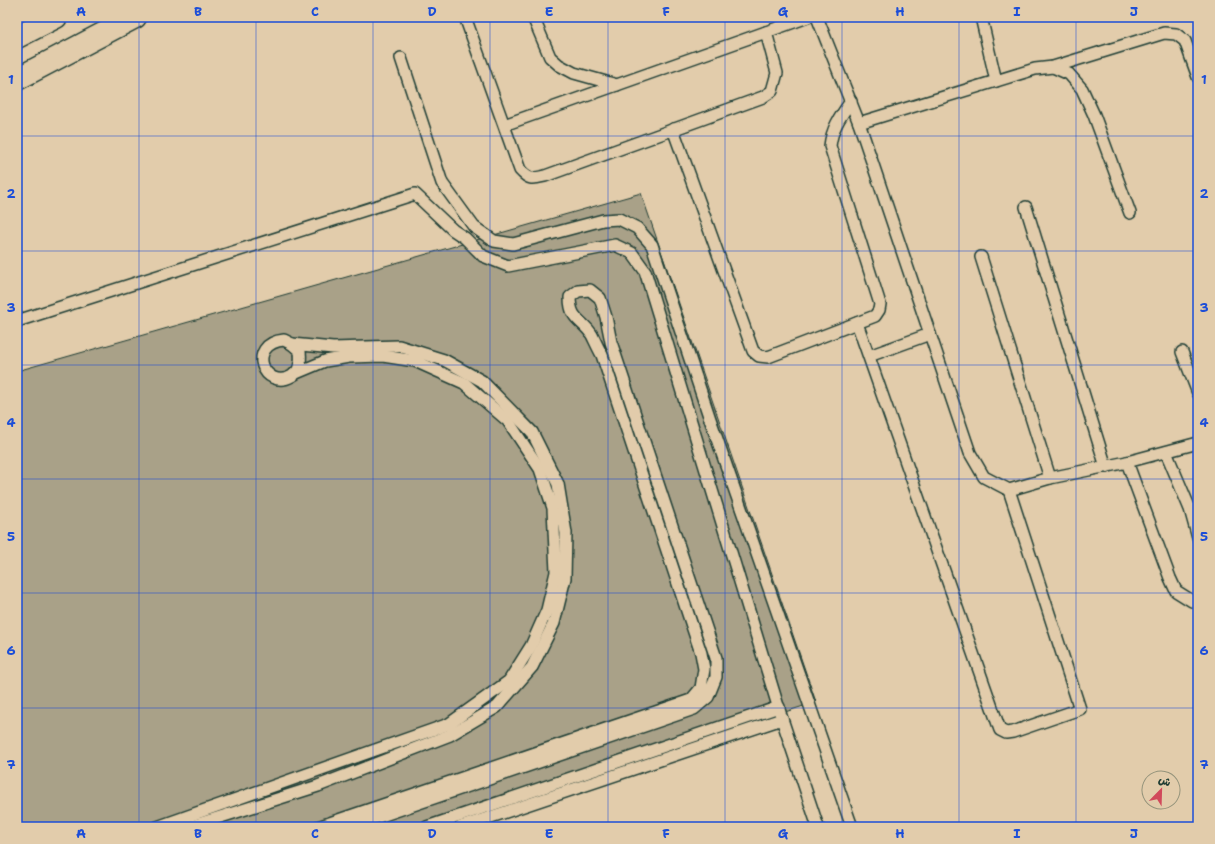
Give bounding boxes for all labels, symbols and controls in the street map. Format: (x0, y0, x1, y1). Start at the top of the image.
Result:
text: A (76, 3, 86, 20)
text: B (194, 3, 202, 20)
text: C (311, 3, 319, 20)
text: D (427, 3, 437, 20)
text: E (545, 3, 554, 20)
text: F (662, 3, 670, 20)
text: G (778, 3, 789, 20)
text: H (895, 3, 905, 20)
text: I (1013, 3, 1021, 20)
text: J (1130, 3, 1138, 20)
text: 1 (8, 71, 14, 88)
text: 1 (1201, 71, 1207, 88)
text: 2 (6, 185, 16, 202)
text: 2 (1199, 185, 1209, 202)
text: 3 (6, 299, 16, 316)
text: 3 (1199, 299, 1209, 316)
text: 4 (6, 414, 16, 431)
text: 4 (1199, 414, 1209, 431)
text: 5 (7, 528, 15, 545)
text: 5 (1200, 528, 1208, 545)
text: 6 (6, 642, 16, 659)
text: 6 (1199, 642, 1209, 659)
text: 7 (6, 756, 16, 773)
text: 7 (1199, 756, 1209, 773)
north arrow (1141, 770, 1181, 810)
text: ش (1156, 772, 1173, 791)
text: A (76, 825, 86, 842)
text: B (194, 825, 202, 842)
text: C (311, 825, 319, 842)
text: D (427, 825, 437, 842)
text: E (545, 825, 554, 842)
text: F (662, 825, 670, 842)
text: G (778, 825, 789, 842)
text: H (895, 825, 905, 842)
text: I (1013, 825, 1021, 842)
text: J (1130, 825, 1138, 842)

